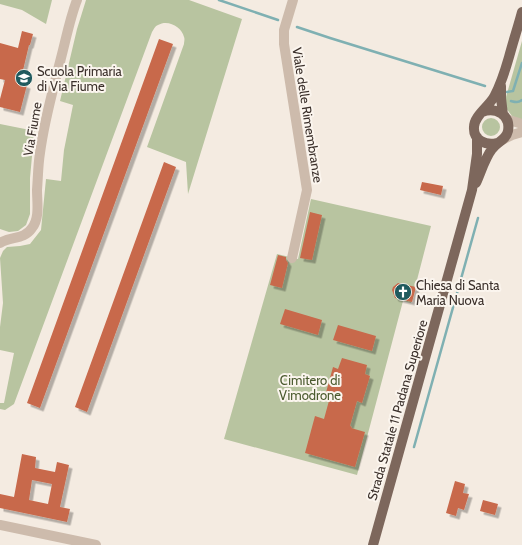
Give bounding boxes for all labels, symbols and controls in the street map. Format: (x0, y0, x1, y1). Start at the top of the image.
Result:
street label: Viale delle Rimembranze (289, 46, 327, 184)
place label: Scuola Primaria di Via Fiume (37, 63, 122, 94)
school or university icon: Scuola Primaria di Via Fiume (14, 68, 34, 88)
street label: Via Fiume (19, 100, 45, 157)
place label: Chiesa di Santa Maria Nuova (416, 277, 500, 308)
church icon: Chiesa di Santa Maria Nuova (393, 282, 413, 302)
street label: Strada Statale 11 Padana Superiore (364, 318, 431, 502)
park label: Cimitero di Vimodrone (279, 372, 341, 403)

